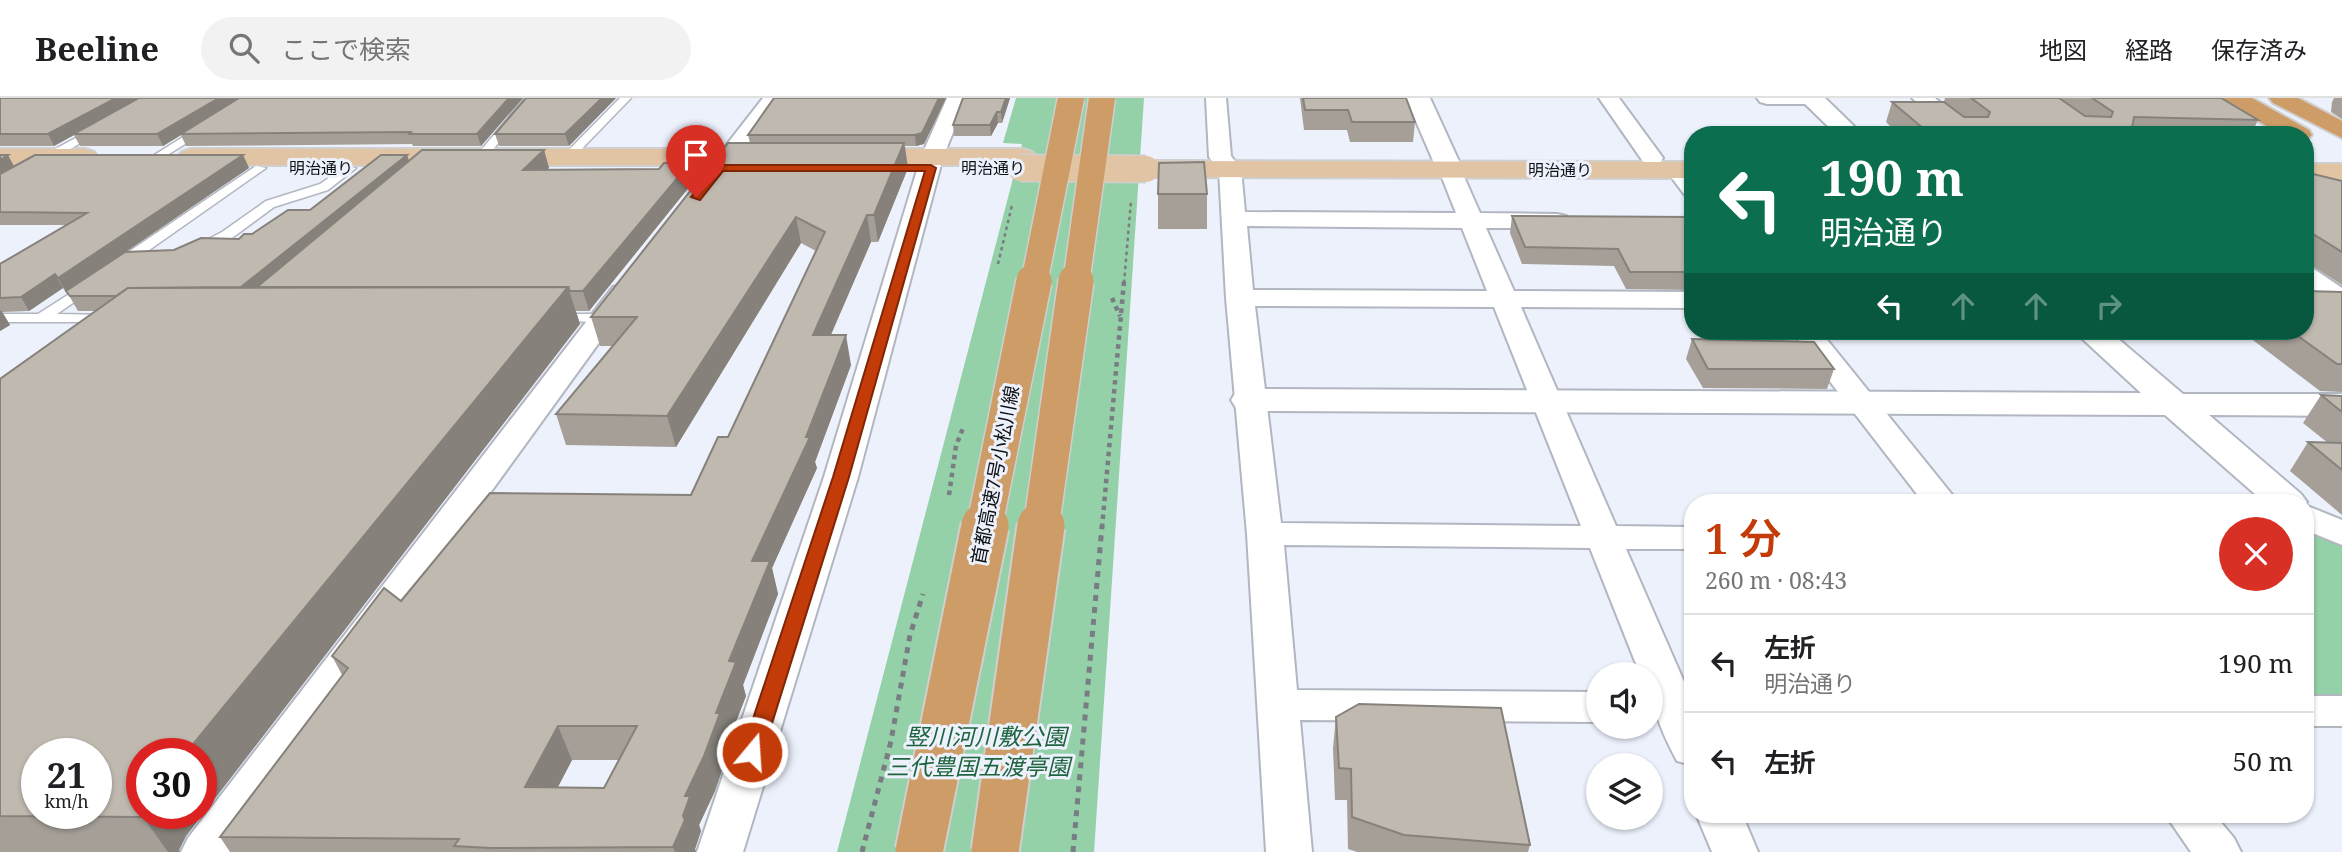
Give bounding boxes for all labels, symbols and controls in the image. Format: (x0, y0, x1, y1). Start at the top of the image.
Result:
search box (201, 17, 691, 80)
text: Beeline (35, 26, 159, 71)
icon: search (225, 29, 263, 67)
text: ここで検索 (281, 31, 411, 67)
text: 地図 (2039, 33, 2087, 66)
text: 経路 (2125, 33, 2173, 66)
text: 保存済み (2211, 33, 2307, 66)
pin (666, 125, 726, 197)
icon: arrive (677, 136, 715, 174)
text: 190 m (1820, 144, 1964, 210)
icon: left (1705, 154, 1796, 245)
street label: 明治通り (289, 157, 353, 179)
street label: 明治通り (961, 157, 1025, 179)
street label: 明治通り (1528, 159, 1592, 181)
text: 明治通り (1820, 210, 1948, 253)
icon: left (1871, 287, 1909, 325)
icon: ahead (1944, 287, 1982, 325)
icon: ahead (2017, 287, 2055, 325)
icon: right (2090, 287, 2128, 325)
street label: 首都高速7号小松川線 (965, 383, 1025, 567)
text: 1 分 (1705, 509, 1782, 566)
button: close (2219, 517, 2293, 591)
text: 260 m · 08:43 (1705, 564, 1847, 596)
text: 左折 (1764, 629, 1816, 665)
icon: left (1705, 644, 1743, 682)
text: 190 m (2218, 645, 2293, 681)
map controls (1586, 662, 1663, 830)
button: sound (1586, 662, 1663, 739)
text: 明治通り (1764, 667, 1856, 699)
position arrow (715, 715, 789, 789)
park label: 竪川河川敷公園 (906, 720, 1070, 752)
speed limit sign: 30 (126, 738, 217, 829)
icon: left (1705, 742, 1743, 780)
text: 50 m (2233, 743, 2293, 779)
text: 左折 (1764, 744, 1816, 780)
park label: 三代豊国五渡亭園 (886, 750, 1073, 782)
text: 21 (47, 751, 86, 798)
button: layers (1586, 753, 1663, 830)
text: km/h (44, 789, 89, 813)

